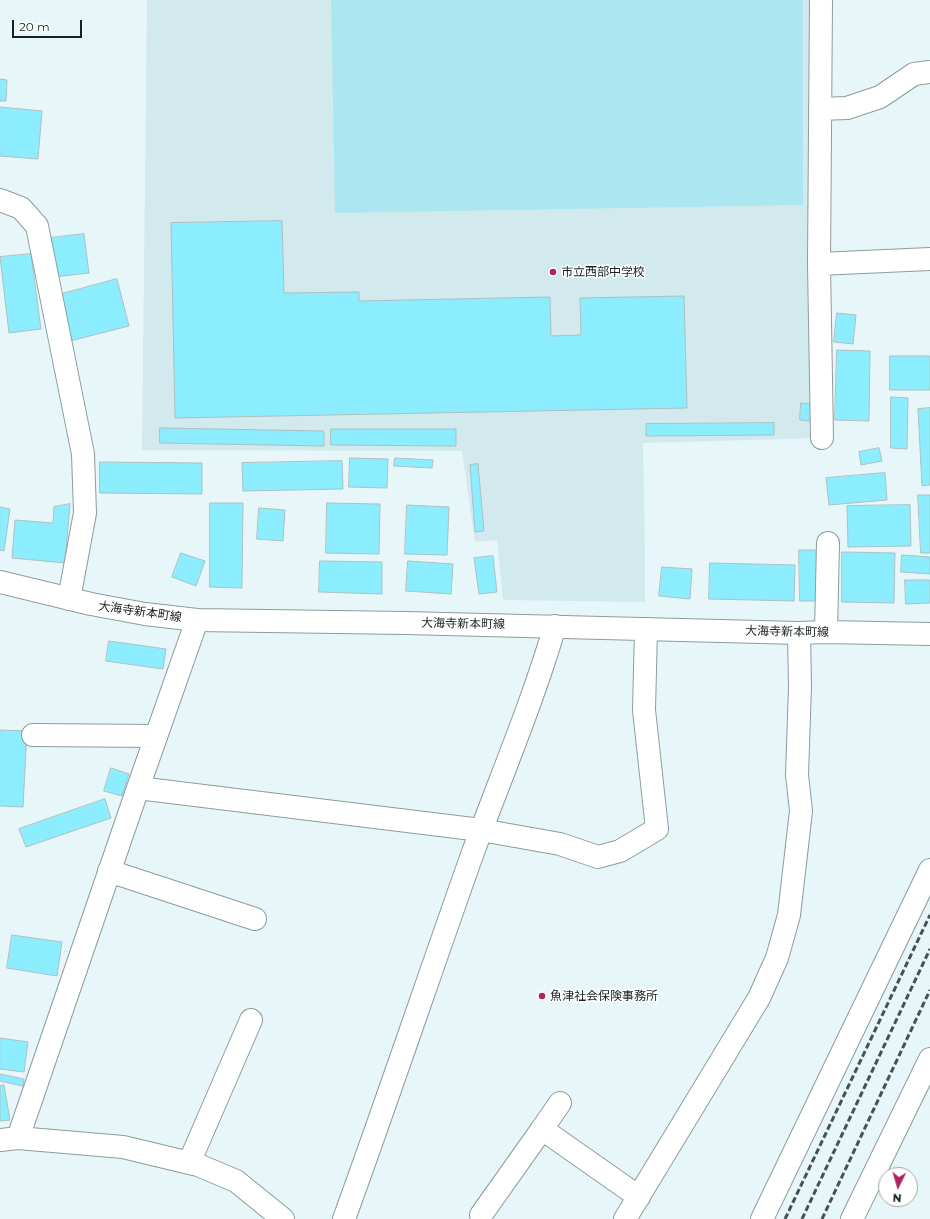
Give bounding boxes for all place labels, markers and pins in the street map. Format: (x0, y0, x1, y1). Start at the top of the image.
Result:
place label: 市立西部中学校 (561, 265, 645, 279)
marker: 市立西部中学校 (548, 267, 558, 277)
place label: 魚津社会保険事務所 (550, 989, 658, 1003)
marker: 魚津社会保険事務所 (537, 991, 547, 1001)

